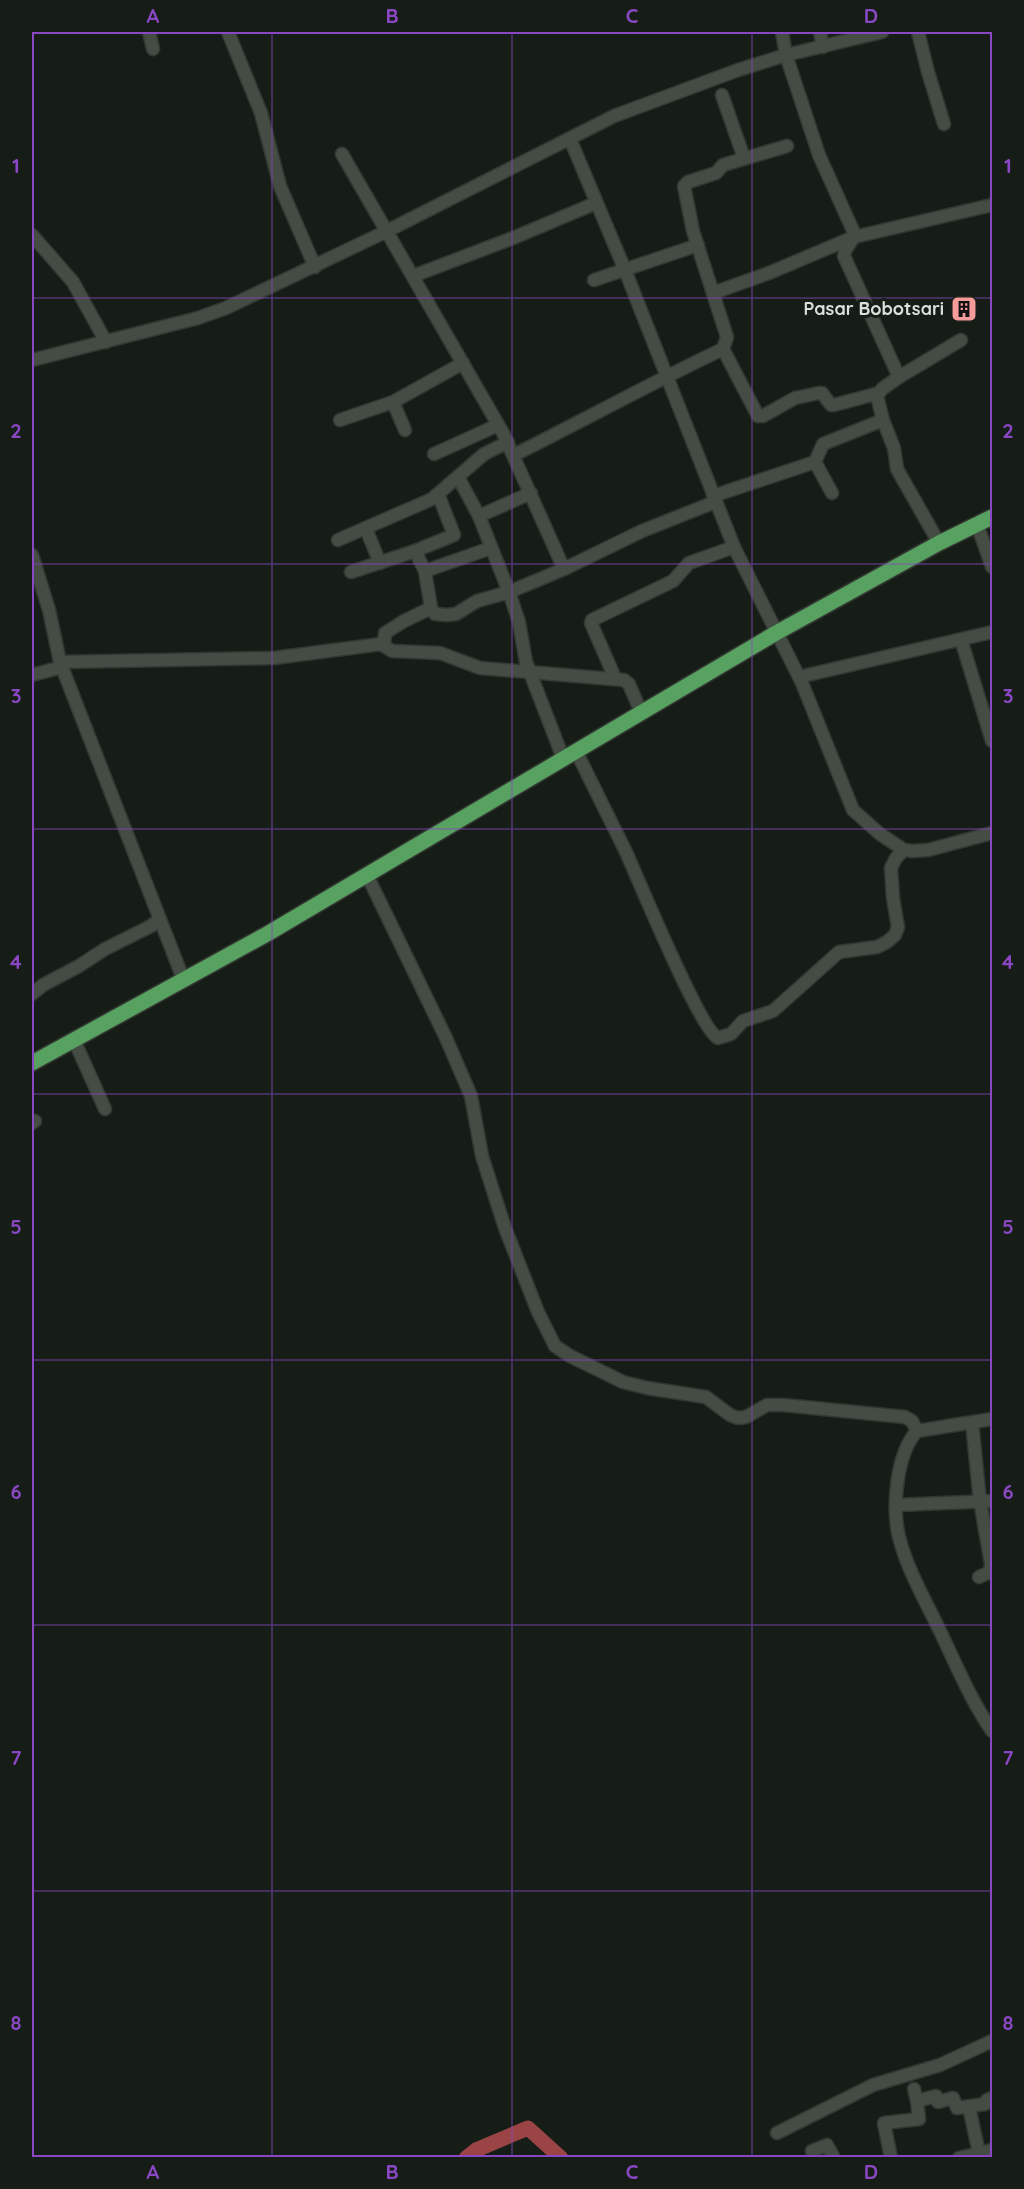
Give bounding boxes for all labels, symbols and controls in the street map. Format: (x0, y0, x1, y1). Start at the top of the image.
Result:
text: A (147, 3, 160, 28)
text: B (385, 3, 399, 28)
text: C (626, 3, 639, 28)
text: D (864, 3, 878, 28)
text: 1 (12, 153, 20, 178)
text: 1 (1004, 153, 1012, 178)
building icon: Pasar Bobotsari (949, 294, 979, 324)
place label: Pasar Bobotsari (804, 297, 944, 320)
text: 2 (10, 418, 22, 443)
text: 2 (1002, 418, 1014, 443)
text: 3 (11, 683, 21, 708)
text: 3 (1003, 683, 1013, 708)
text: 4 (10, 949, 22, 974)
text: 4 (1002, 949, 1014, 974)
text: 5 (10, 1214, 22, 1239)
text: 5 (1002, 1214, 1014, 1239)
text: 6 (10, 1479, 22, 1504)
text: 6 (1002, 1479, 1014, 1504)
text: 7 (11, 1745, 22, 1770)
text: 7 (1003, 1745, 1014, 1770)
text: 8 (11, 2010, 22, 2035)
text: 8 (1003, 2010, 1014, 2035)
text: A (147, 2159, 160, 2184)
text: B (385, 2159, 399, 2184)
text: C (626, 2159, 639, 2184)
text: D (864, 2159, 878, 2184)

